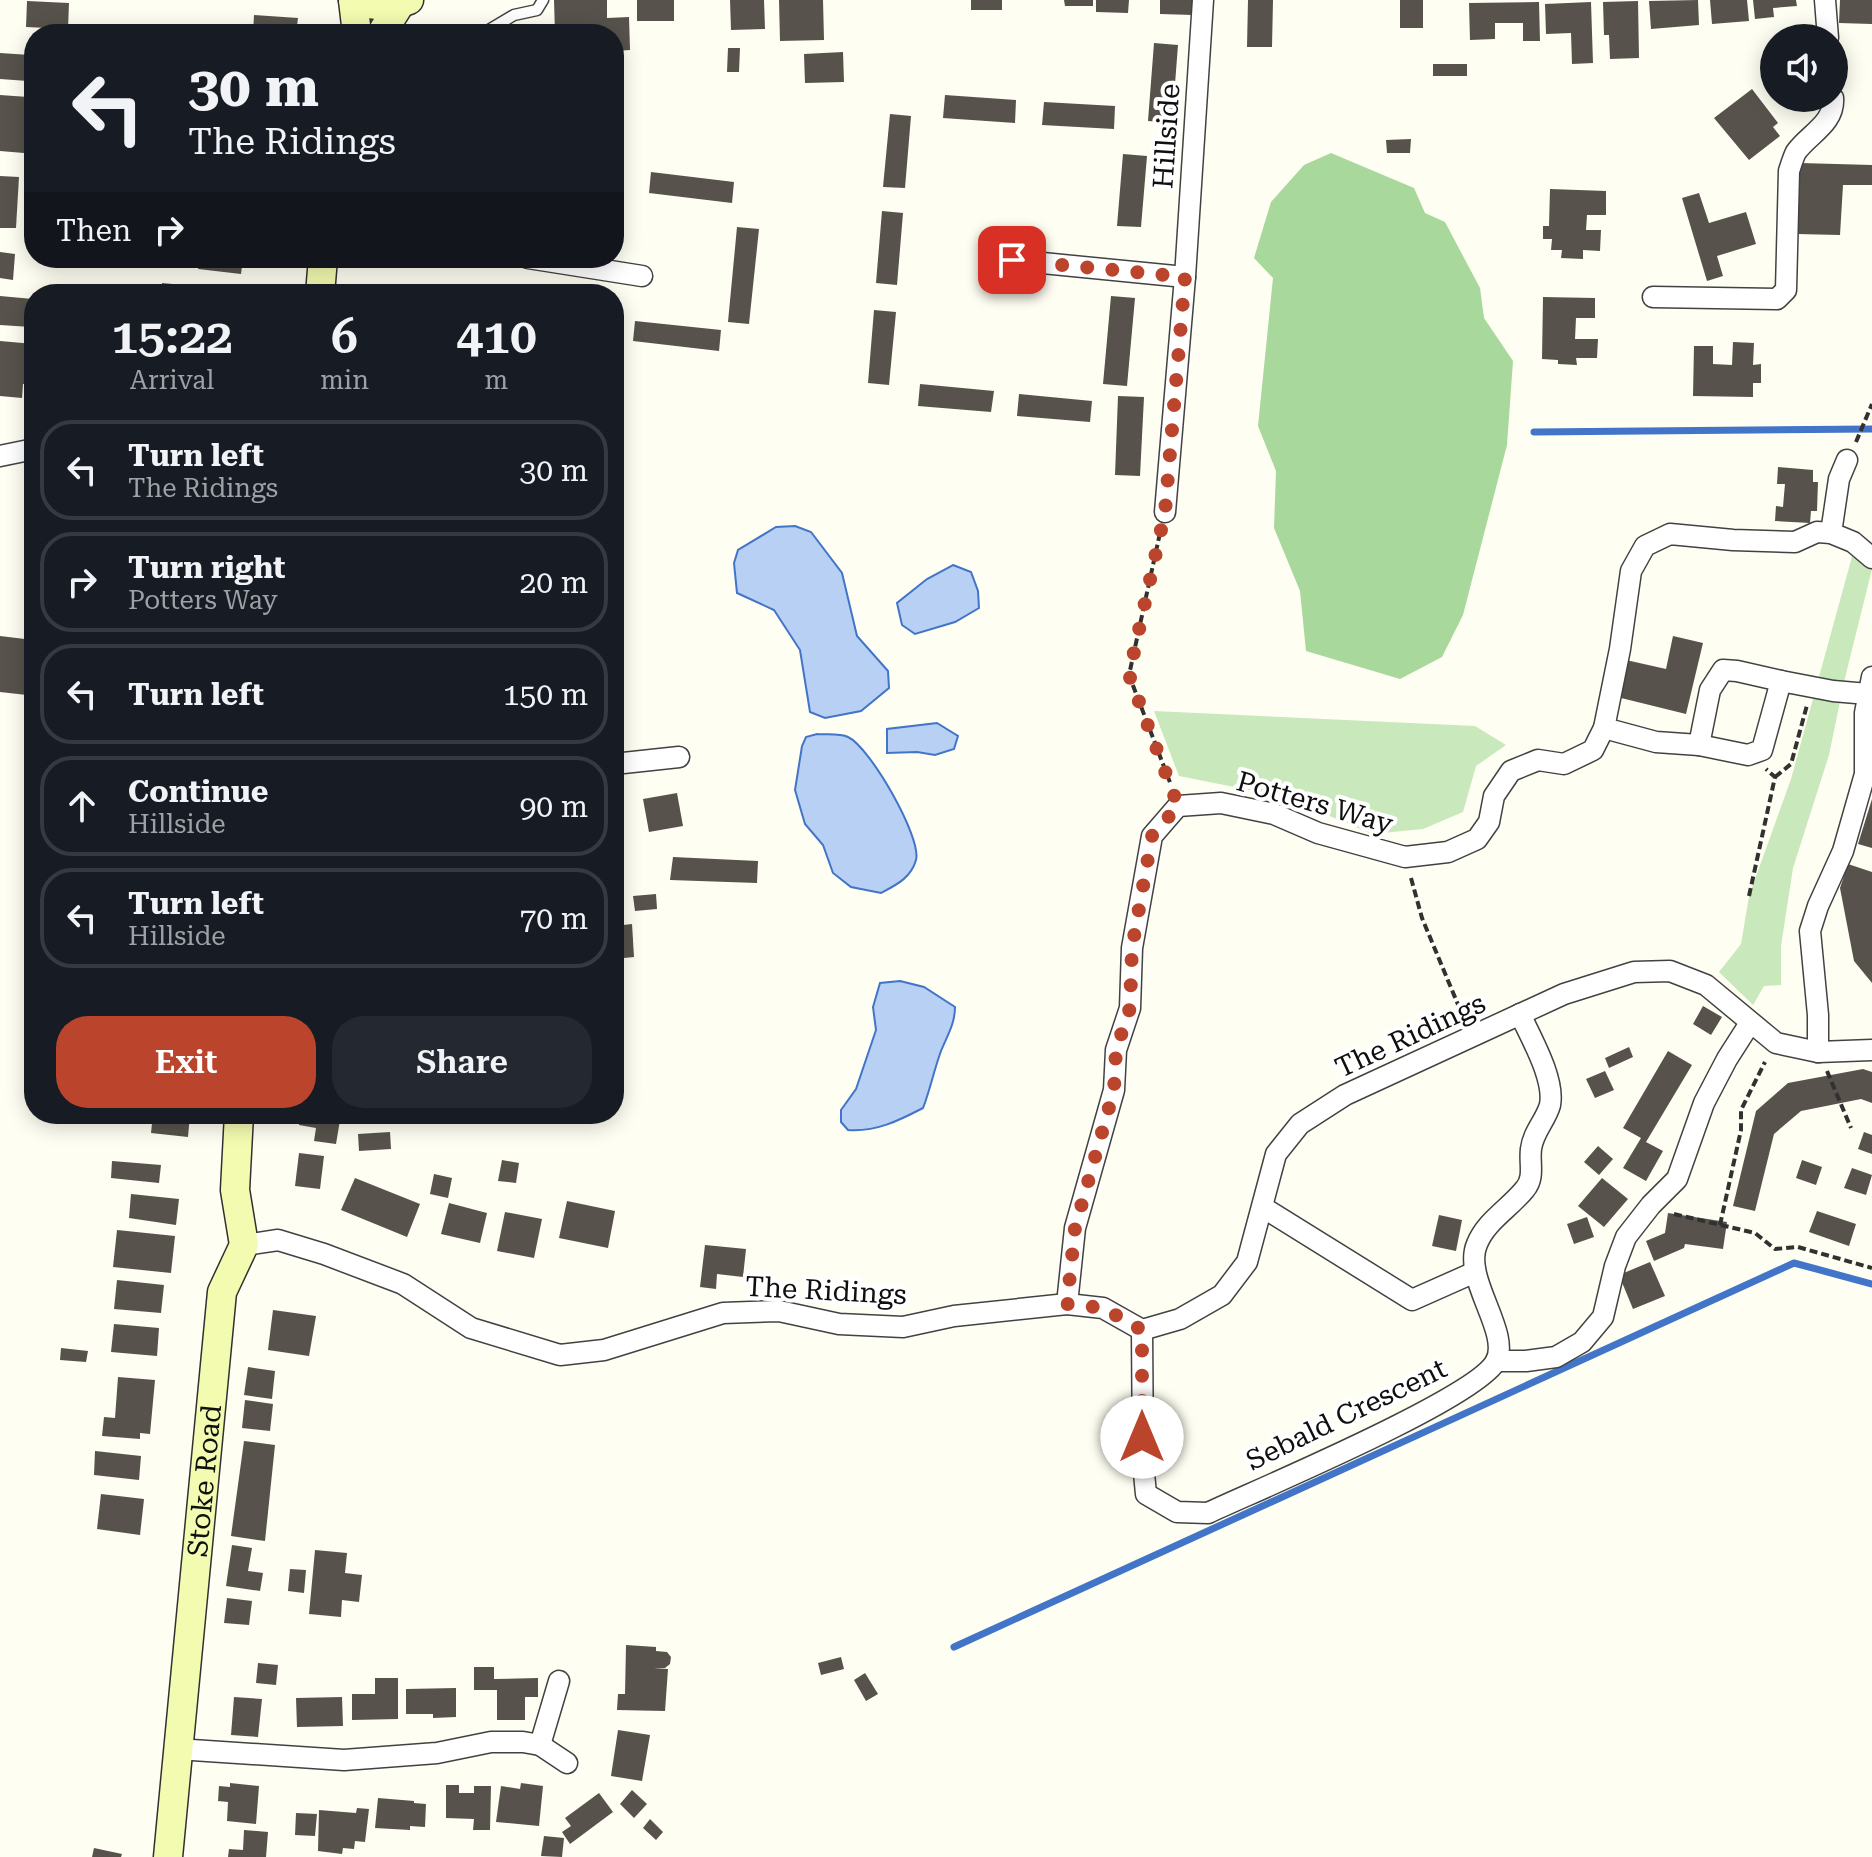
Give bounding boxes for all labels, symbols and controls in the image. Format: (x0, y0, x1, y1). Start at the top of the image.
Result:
map controls (1760, 24, 1848, 112)
button: sound (1760, 24, 1848, 112)
text: 30 m (188, 54, 319, 120)
icon: left (56, 56, 160, 160)
street label: Hillside (1146, 82, 1187, 190)
text: The Ridings (188, 121, 396, 163)
icon: right (147, 208, 191, 252)
text: Then (56, 213, 131, 248)
pin (978, 226, 1046, 294)
icon: arrive (990, 238, 1034, 282)
text: 15:22 (111, 309, 233, 365)
text: 6 (331, 309, 358, 365)
text: 410 (456, 309, 537, 365)
text: Arrival (130, 365, 214, 395)
text: min (320, 365, 369, 395)
text: m (485, 365, 508, 395)
text: Turn left (128, 438, 264, 473)
icon: left (60, 448, 104, 492)
text: 30 m (519, 453, 588, 488)
text: The Ridings (128, 473, 278, 503)
text: Turn right (128, 550, 285, 585)
icon: right (60, 560, 104, 604)
text: 20 m (519, 565, 588, 600)
text: Potters Way (128, 585, 278, 615)
icon: left (60, 672, 104, 716)
text: Turn left (128, 677, 264, 712)
text: 150 m (503, 677, 588, 712)
street label: Potters Way (1233, 764, 1397, 841)
text: Continue (128, 774, 268, 809)
icon: ahead (60, 784, 104, 828)
text: 90 m (519, 789, 588, 824)
text: Hillside (128, 809, 226, 839)
text: Turn left (128, 886, 264, 921)
icon: left (60, 896, 104, 940)
text: 70 m (519, 901, 588, 936)
text: Hillside (128, 921, 226, 951)
street label: The Ridings (1330, 986, 1490, 1085)
button: Exit (56, 1016, 316, 1108)
button: Share (332, 1016, 592, 1108)
street label: The Ridings (744, 1270, 908, 1311)
street label: Sebald Crescent (1241, 1352, 1452, 1477)
position arrow (1100, 1395, 1184, 1479)
street label: Stoke Road (181, 1403, 228, 1558)

